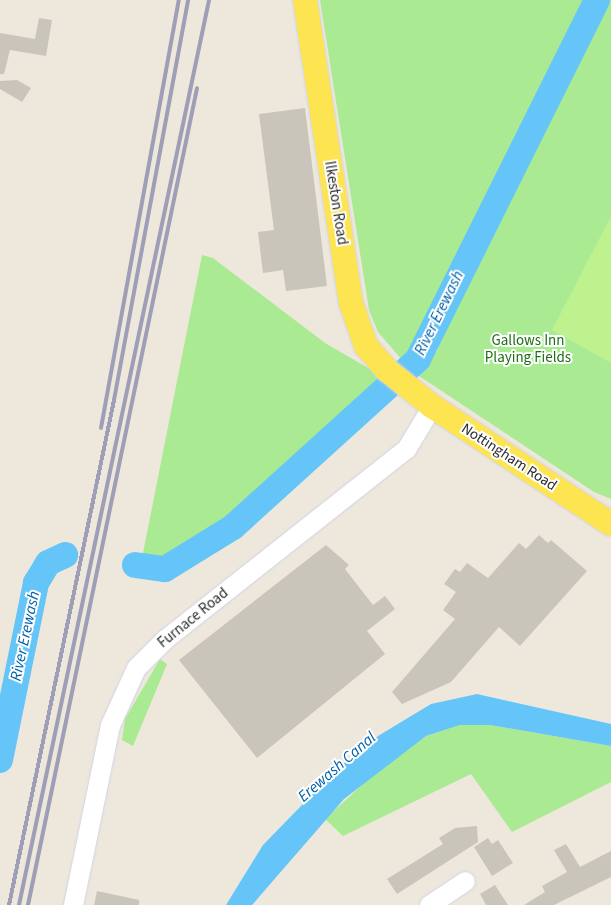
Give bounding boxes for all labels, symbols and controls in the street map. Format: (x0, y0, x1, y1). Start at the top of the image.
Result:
street label: Ilkeston Road (320, 160, 352, 246)
water label: River Erewash (410, 268, 468, 358)
park label: Gallows Inn Playing Fields (485, 331, 571, 366)
street label: Nottingham Road (458, 419, 560, 495)
street label: Furnace Road (154, 584, 232, 652)
water label: River Erewash (6, 589, 44, 683)
water label: Erewash Canal (294, 728, 380, 806)

